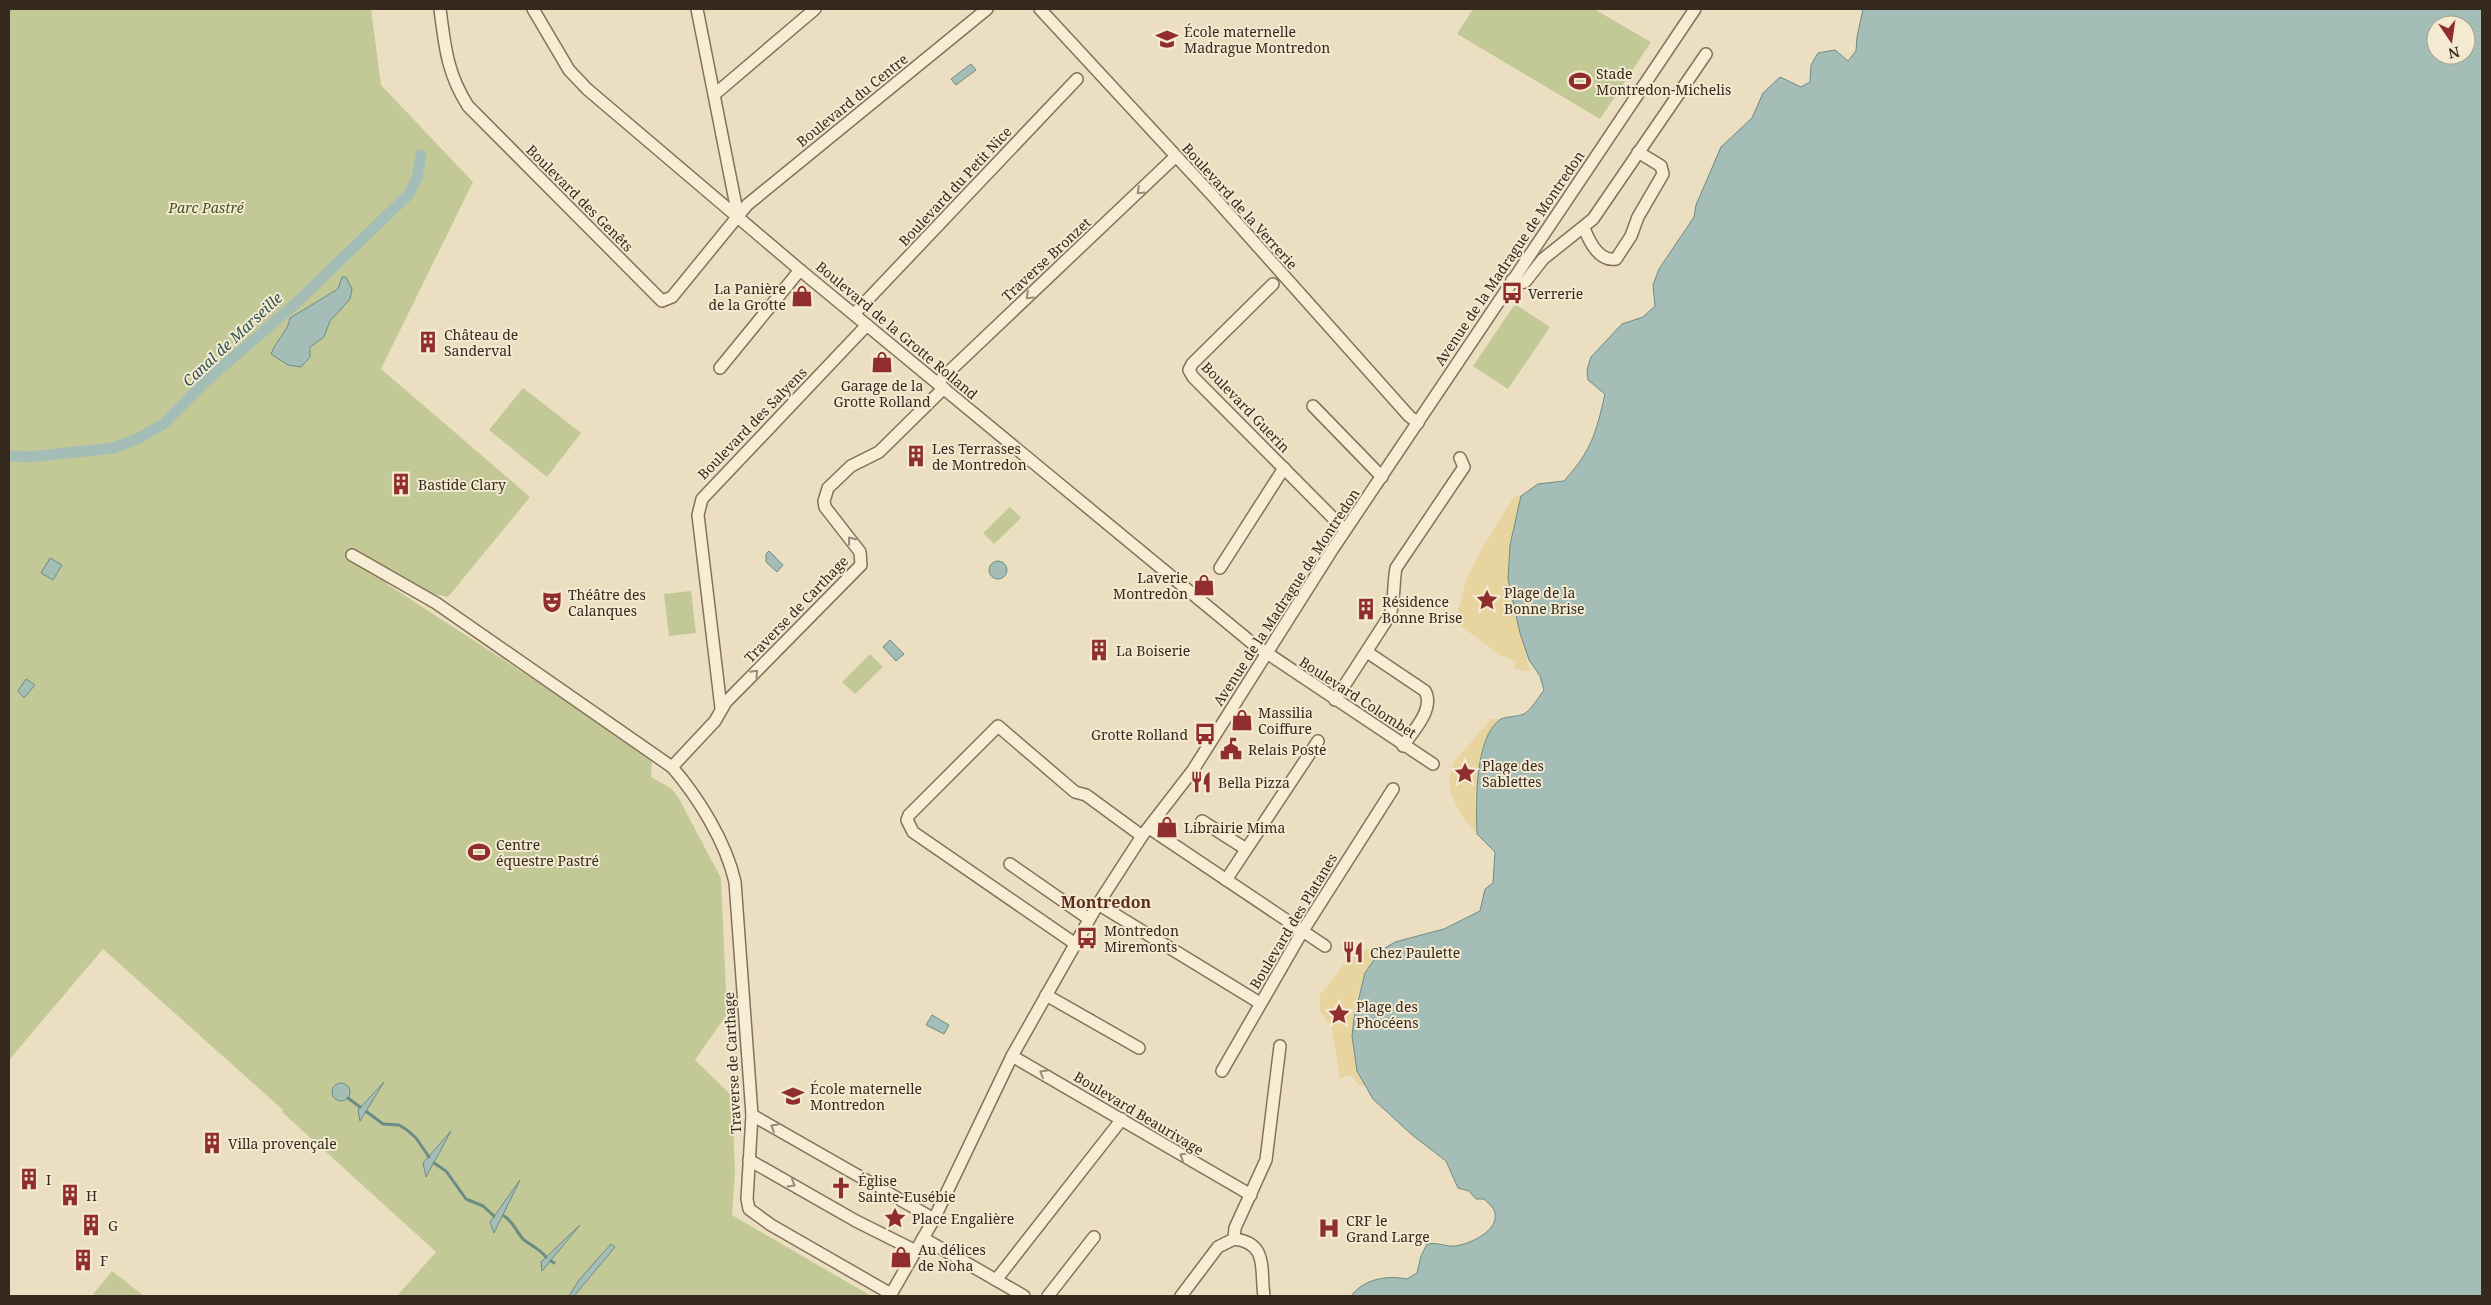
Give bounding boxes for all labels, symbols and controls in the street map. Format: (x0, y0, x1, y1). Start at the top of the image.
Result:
north arrow (2426, 15, 2476, 65)
place label: École maternelle Madrague Montredon (1184, 22, 1330, 57)
school or university icon: École maternelle Madrague Montredon (1154, 26, 1180, 52)
text: N (2447, 43, 2462, 64)
street label: Boulevard du Centre (792, 49, 912, 151)
place label: Stade Montredon-Michelis (1596, 64, 1731, 99)
sports icon: Stade Montredon-Michelis (1567, 68, 1593, 94)
street label: Boulevard du Petit Nice (894, 122, 1016, 250)
street label: Boulevard de la Verrerie (1178, 139, 1302, 273)
street label: Boulevard des Genêts (522, 140, 638, 256)
street label: Avenue de la Madrague de Montredon (1430, 147, 1588, 369)
one-way arrow (1137, 185, 1146, 194)
park label: Parc Pastré (167, 198, 245, 217)
street label: Traverse Bronzet (998, 213, 1095, 305)
street label: Boulevard de la Grotte Rolland (812, 257, 982, 404)
place label: La Panière de la Grotte (708, 279, 786, 314)
bus stop icon: Verrerie (1499, 280, 1525, 306)
shop icon: La Panière de la Grotte (789, 283, 815, 309)
place label: Verrerie (1528, 284, 1583, 303)
water label: Canal de Marseille (178, 287, 287, 390)
one-way arrow (1026, 290, 1035, 299)
place label: Château de Sanderval (444, 325, 518, 360)
building icon: Château de Sanderval (415, 329, 441, 355)
shop icon: Garage de la Grotte Rolland (869, 349, 895, 375)
street label: Boulevard Guerin (1198, 358, 1294, 456)
street label: Boulevard des Salyens (693, 363, 811, 483)
place label: Garage de la Grotte Rolland (833, 376, 931, 411)
place label: Les Terrasses de Montredon (932, 439, 1027, 474)
building icon: Les Terrasses de Montredon (903, 443, 929, 469)
building icon: Bastide Clary (388, 471, 414, 497)
place label: Bastide Clary (418, 475, 506, 494)
street label: Avenue de la Madrague de Montredon (1209, 485, 1363, 709)
one-way arrow (848, 537, 856, 546)
street label: Traverse de Carthage (740, 551, 852, 667)
place label: Laverie Montredon (1113, 568, 1188, 603)
shop icon: Laverie Montredon (1191, 572, 1217, 598)
place label: Plage de la Bonne Brise (1504, 583, 1584, 618)
place label: Théâtre des Calanques (568, 585, 646, 620)
place icon: Plage de la Bonne Brise (1474, 587, 1500, 613)
theatre icon: Théâtre des Calanques (539, 589, 565, 615)
place label: Résidence Bonne Brise (1382, 592, 1462, 627)
building icon: Résidence Bonne Brise (1353, 596, 1379, 622)
building icon: La Boiserie (1086, 637, 1112, 663)
place label: La Boiserie (1116, 641, 1190, 660)
street label: Boulevard Colombet (1296, 652, 1420, 742)
one-way arrow (749, 670, 758, 679)
place label: Massilia Coiffure (1258, 703, 1313, 738)
shop icon: Massilia Coiffure (1229, 707, 1255, 733)
bus stop icon: Grotte Rolland (1192, 721, 1218, 747)
place label: Grotte Rolland (1091, 725, 1188, 744)
public building icon: Relais Poste (1218, 736, 1244, 762)
place label: Relais Poste (1248, 740, 1327, 759)
place label: Plage des Sablettes (1482, 756, 1544, 791)
place icon: Plage des Sablettes (1452, 760, 1478, 786)
restaurant icon: Bella Pizza (1188, 769, 1214, 795)
place label: Bella Pizza (1218, 773, 1290, 792)
shop icon: Librairie Mima (1154, 814, 1180, 840)
place label: Librairie Mima (1184, 818, 1286, 837)
place label: Centre équestre Pastré (496, 835, 599, 870)
sports icon: Centre équestre Pastré (466, 839, 492, 865)
street label: Boulevard des Platanes (1245, 850, 1341, 992)
district label: Montredon (1061, 891, 1152, 913)
place label: Montredon Miremonts (1104, 921, 1179, 956)
bus stop icon: Montredon Miremonts (1074, 925, 1100, 951)
restaurant icon: Chez Paulette (1340, 939, 1366, 965)
place label: Chez Paulette (1370, 943, 1460, 962)
street label: Traverse de Carthage (719, 992, 745, 1134)
place label: Plage des Phocéens (1356, 997, 1419, 1032)
place icon: Plage des Phocéens (1326, 1001, 1352, 1027)
street label: Boulevard Beaurivage (1071, 1067, 1207, 1159)
one-way arrow (1039, 1070, 1048, 1080)
place label: École maternelle Montredon (810, 1079, 922, 1114)
school or university icon: École maternelle Montredon (780, 1083, 806, 1109)
one-way arrow (770, 1124, 779, 1134)
building icon: Villa provençale (199, 1130, 225, 1156)
place label: Villa provençale (228, 1134, 337, 1153)
one-way arrow (1180, 1152, 1189, 1162)
building icon: I (16, 1166, 42, 1192)
place label: I (46, 1170, 51, 1189)
place label: Église Sainte-Eusébie (858, 1171, 956, 1206)
church icon: Église Sainte-Eusébie (828, 1175, 854, 1201)
one-way arrow (786, 1178, 795, 1188)
building icon: H (57, 1182, 83, 1208)
place label: H (86, 1186, 97, 1205)
place icon: Place Engalière (882, 1205, 908, 1231)
place label: Place Engalière (912, 1209, 1014, 1228)
place label: CRF le Grand Large (1346, 1211, 1430, 1246)
building icon: G (78, 1212, 104, 1238)
hospital icon: CRF le Grand Large (1316, 1215, 1342, 1241)
place label: G (108, 1216, 118, 1235)
place label: Au délices de Noha (918, 1240, 986, 1275)
shop icon: Au délices de Noha (888, 1244, 914, 1270)
building icon: F (70, 1247, 96, 1273)
place label: F (100, 1251, 108, 1270)

